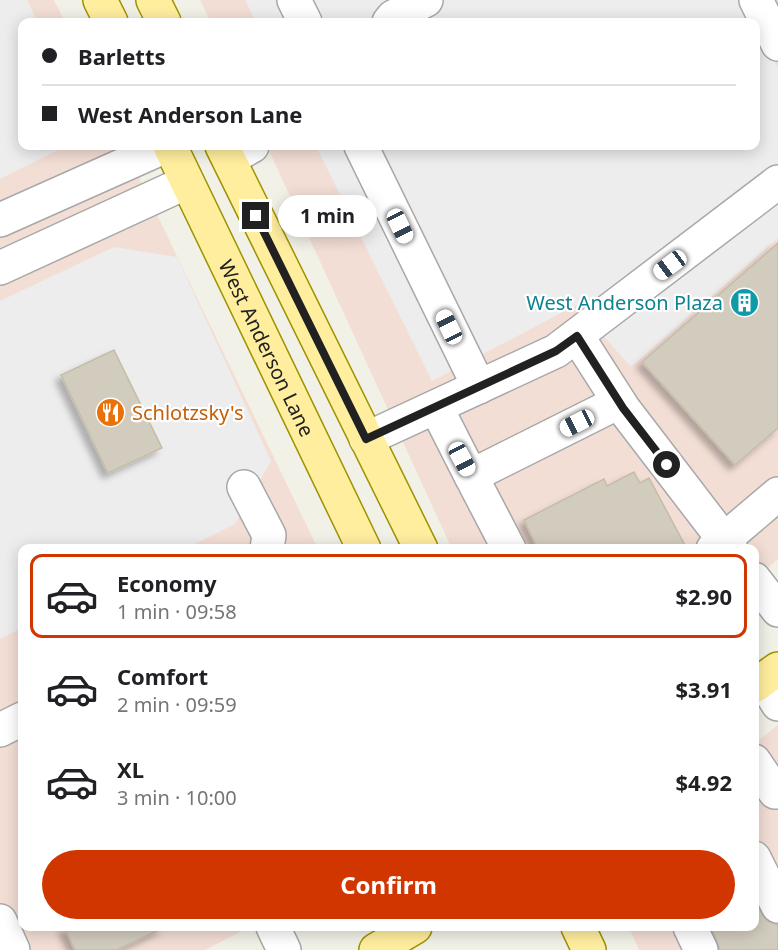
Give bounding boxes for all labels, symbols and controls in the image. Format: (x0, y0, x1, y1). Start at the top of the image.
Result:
text: Barletts (78, 41, 165, 71)
text: West Anderson Lane (78, 99, 302, 129)
callout: 1 min (277, 195, 376, 237)
route end (242, 202, 269, 229)
text: 1 min (300, 202, 355, 229)
car (384, 206, 416, 246)
car (650, 247, 690, 283)
street label: West Anderson Lane (213, 255, 321, 441)
building icon: West Anderson Plaza (728, 286, 760, 318)
place label: West Anderson Plaza (526, 289, 723, 316)
car (433, 307, 465, 347)
restaurant icon: Schlotzsky's (95, 396, 127, 428)
place label: Schlotzsky's (132, 399, 244, 426)
car (557, 407, 597, 439)
car (446, 439, 478, 479)
route start (653, 451, 680, 478)
text: Economy (117, 568, 216, 598)
icon: car (45, 569, 99, 623)
text: $2.90 (675, 581, 732, 611)
text: 1 min · 09:58 (117, 598, 237, 625)
text: Comfort (117, 661, 208, 691)
icon: car (45, 662, 99, 716)
text: $3.91 (675, 674, 732, 704)
text: 2 min · 09:59 (117, 691, 237, 718)
text: XL (117, 754, 144, 784)
icon: car (45, 755, 99, 809)
text: $4.92 (675, 767, 732, 797)
text: 3 min · 10:00 (117, 784, 237, 811)
button: Confirm (42, 850, 735, 919)

